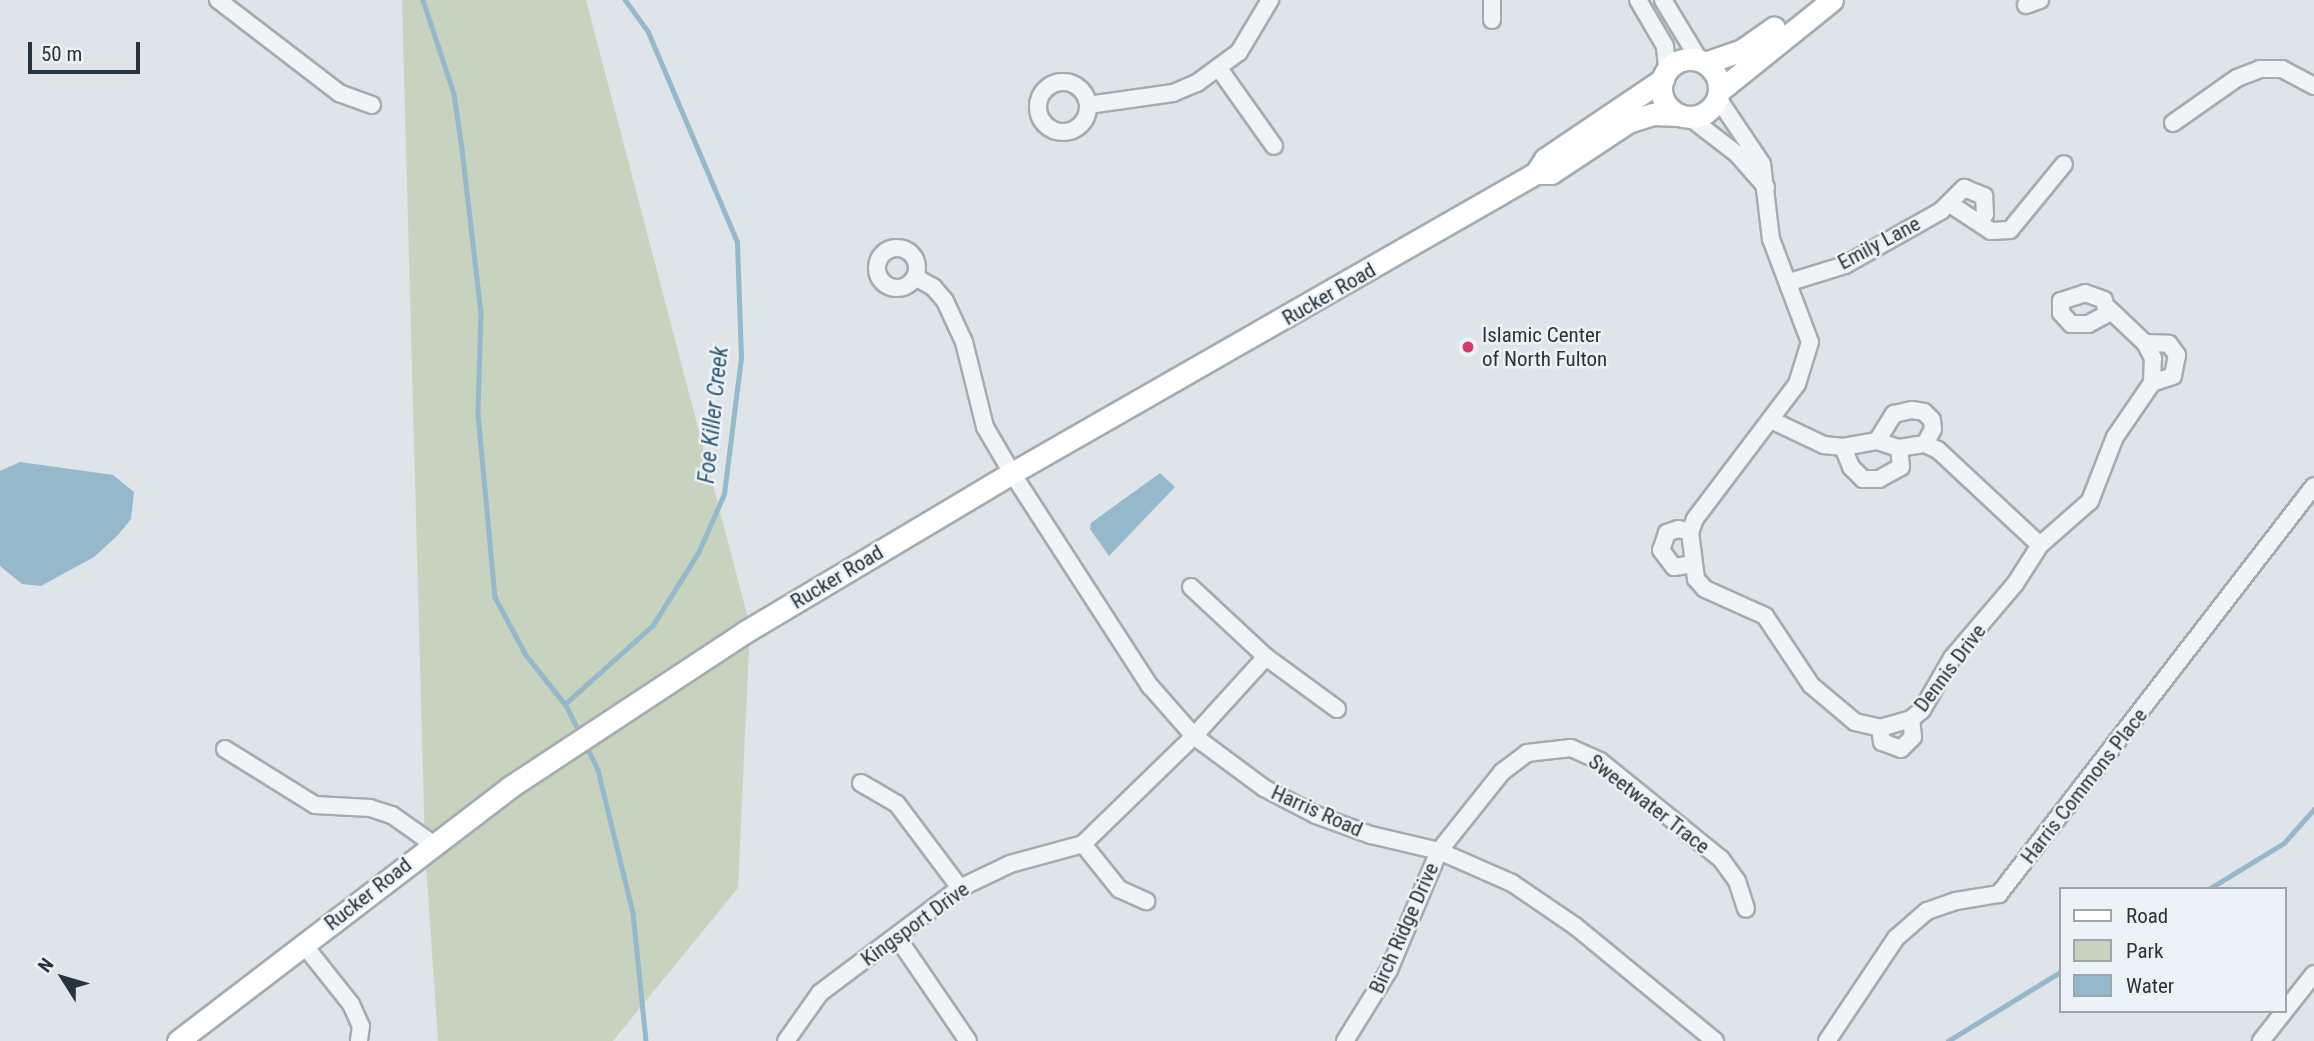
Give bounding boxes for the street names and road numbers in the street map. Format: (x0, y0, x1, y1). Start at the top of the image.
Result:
street label: Emily Lane (1834, 211, 1924, 275)
street label: Rucker Road (1278, 257, 1380, 331)
street label: Rucker Road (786, 540, 888, 614)
street label: Dennis Drive (1909, 619, 1991, 717)
street label: Harris Commons Place (2015, 703, 2153, 869)
street label: Sweetwater Trace (1583, 749, 1715, 859)
street label: Harris Road (1267, 780, 1367, 842)
street label: Rucker Road (319, 852, 417, 936)
street label: Birch Ridge Drive (1364, 859, 1444, 997)
street label: Kingsport Drive (856, 876, 974, 972)

